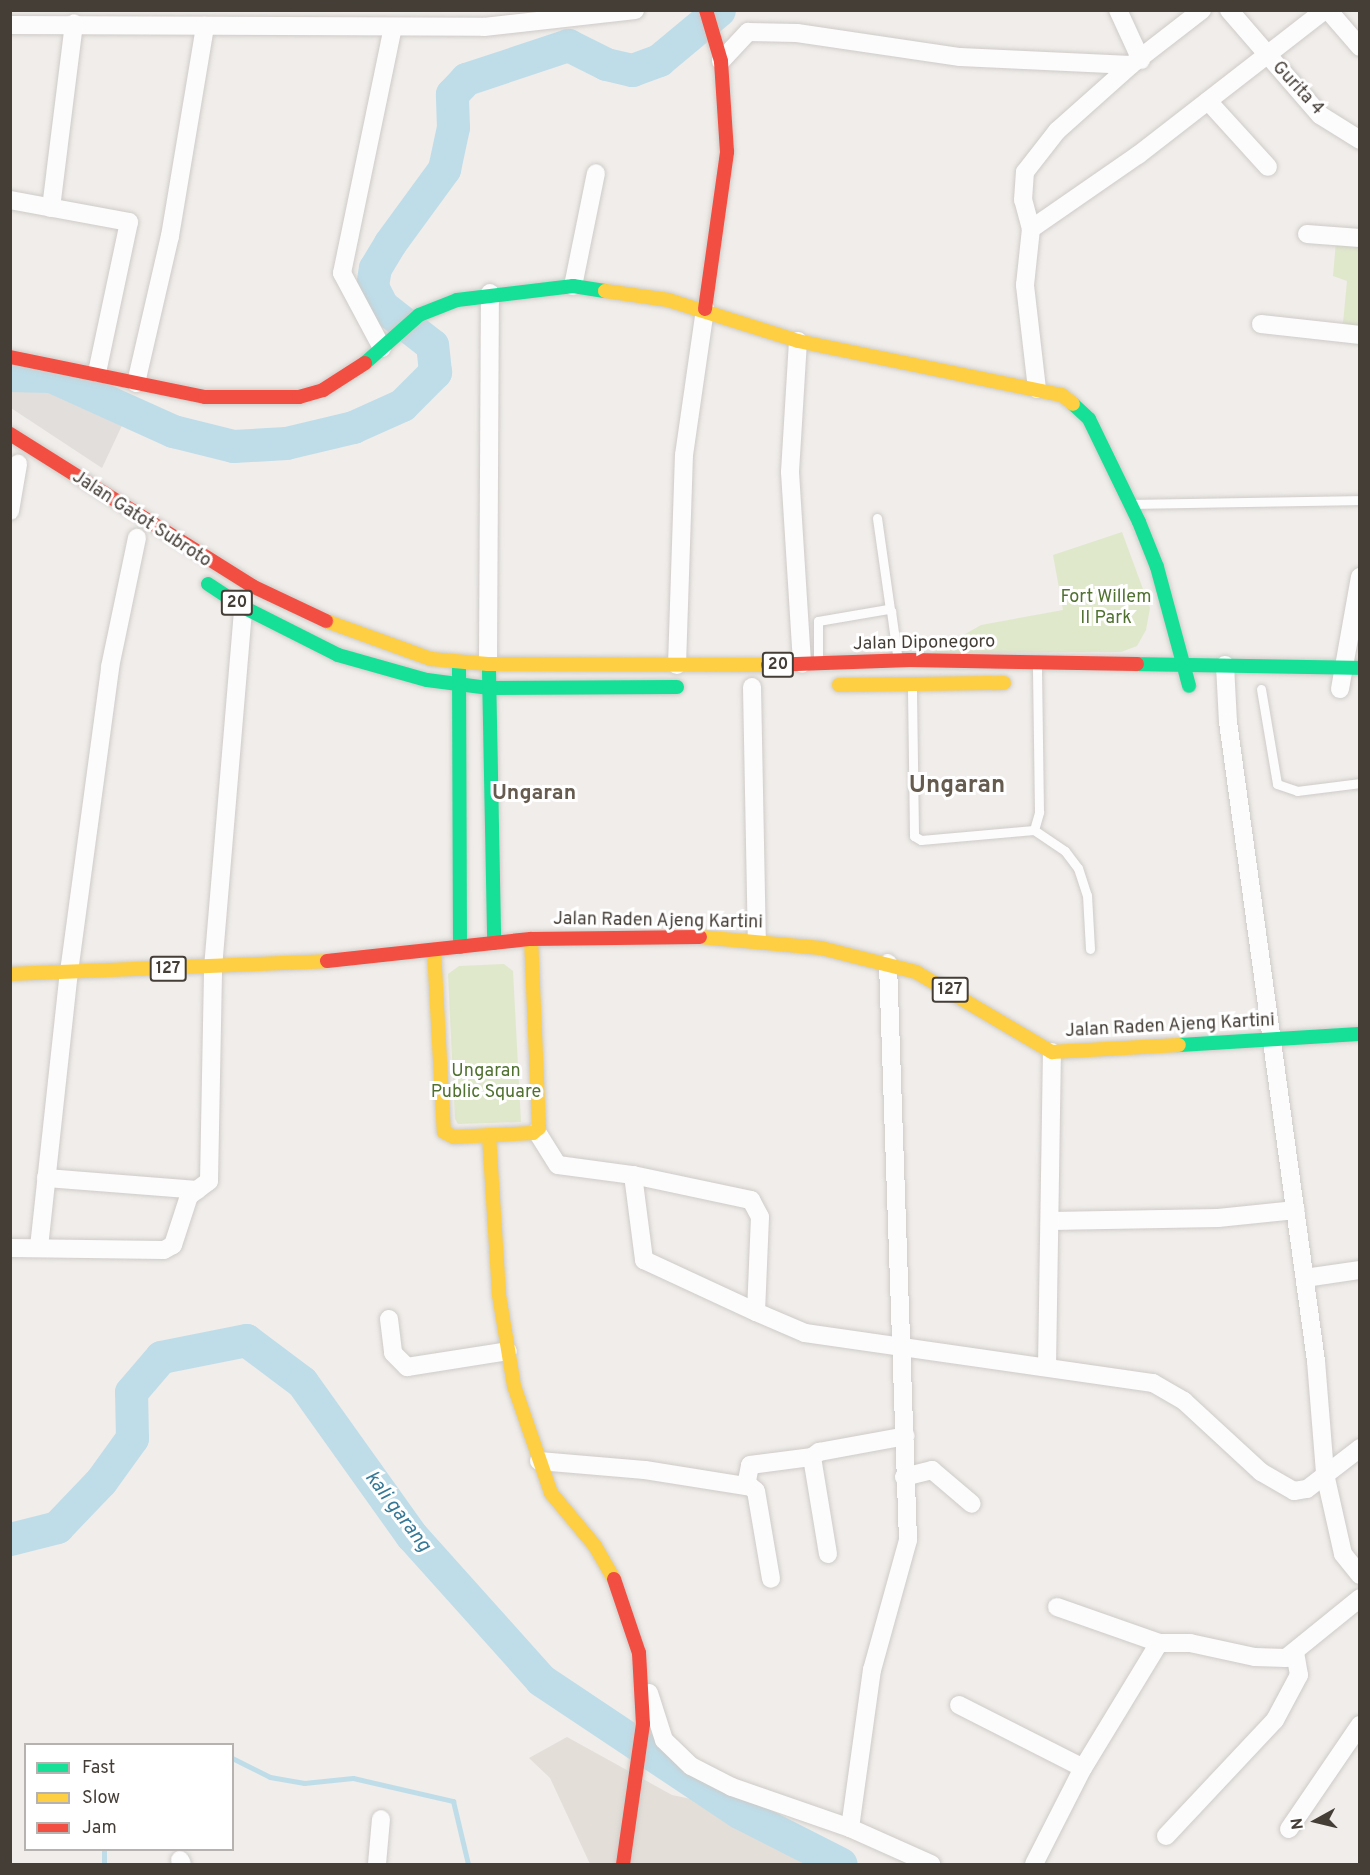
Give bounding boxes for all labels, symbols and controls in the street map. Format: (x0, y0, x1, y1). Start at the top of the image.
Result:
street label: Gurita 4 (1267, 58, 1327, 120)
street label: Jalan Gatot Subroto (68, 467, 214, 573)
park label: Fort Willem II Park (1060, 588, 1152, 630)
road number: 20 (220, 590, 254, 616)
street label: Jalan Diponegoro (853, 632, 995, 656)
road number: 20 (762, 652, 794, 678)
district label: Ungaran (909, 773, 1005, 801)
district label: Ungaran (492, 781, 576, 807)
street label: Jalan Raden Ajeng Kartini (553, 909, 763, 935)
road number: 127 (148, 956, 188, 982)
road number: 127 (930, 977, 970, 1003)
street label: Jalan Raden Ajeng Kartini (1064, 1011, 1276, 1043)
park label: Ungaran Public Square (431, 1062, 541, 1104)
water label: kali garang (359, 1467, 435, 1557)
legend (24, 1743, 234, 1851)
text: Fast (82, 1757, 115, 1780)
text: Slow (82, 1787, 120, 1810)
north arrow (1286, 1791, 1346, 1851)
text: N (1287, 1816, 1309, 1831)
text: Jam (82, 1817, 117, 1840)

